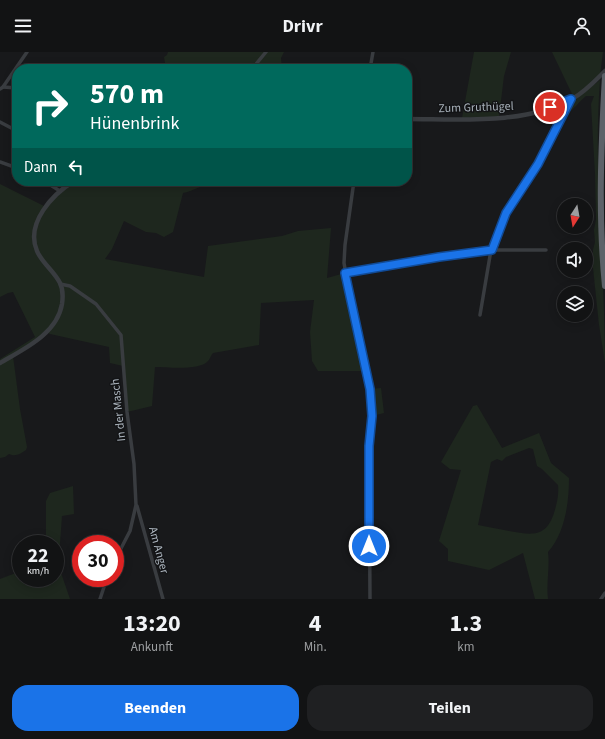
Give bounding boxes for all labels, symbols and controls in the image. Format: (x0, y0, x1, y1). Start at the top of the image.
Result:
text: Drivr (282, 14, 323, 39)
icon: menu (12, 15, 34, 37)
icon: person (571, 15, 593, 37)
text: 570 m (90, 74, 164, 114)
icon: right (24, 80, 76, 132)
pin (533, 90, 567, 124)
icon: arrive (539, 96, 561, 118)
street label: Zum Gruthügel (438, 98, 514, 117)
text: Hünenbrink (90, 111, 180, 136)
icon: left (65, 156, 87, 178)
text: Dann (24, 157, 57, 178)
north arrow (557, 198, 593, 234)
map controls (557, 198, 593, 322)
button: sound (557, 242, 593, 278)
button: layers (557, 286, 593, 322)
street label: In der Masch (107, 378, 130, 442)
street label: Am Anger (144, 525, 173, 576)
position arrow (348, 525, 390, 567)
speed limit sign: 30 (72, 535, 124, 587)
text: 22 (27, 542, 49, 570)
text: km/h (27, 564, 49, 578)
text: 13:20 (123, 606, 181, 641)
text: 4 (309, 606, 322, 641)
text: 1.3 (450, 606, 482, 641)
text: Ankunft (131, 638, 173, 656)
text: Min. (304, 638, 327, 656)
text: km (457, 638, 474, 656)
button: Beenden (12, 685, 299, 731)
button: Teilen (307, 685, 593, 731)

